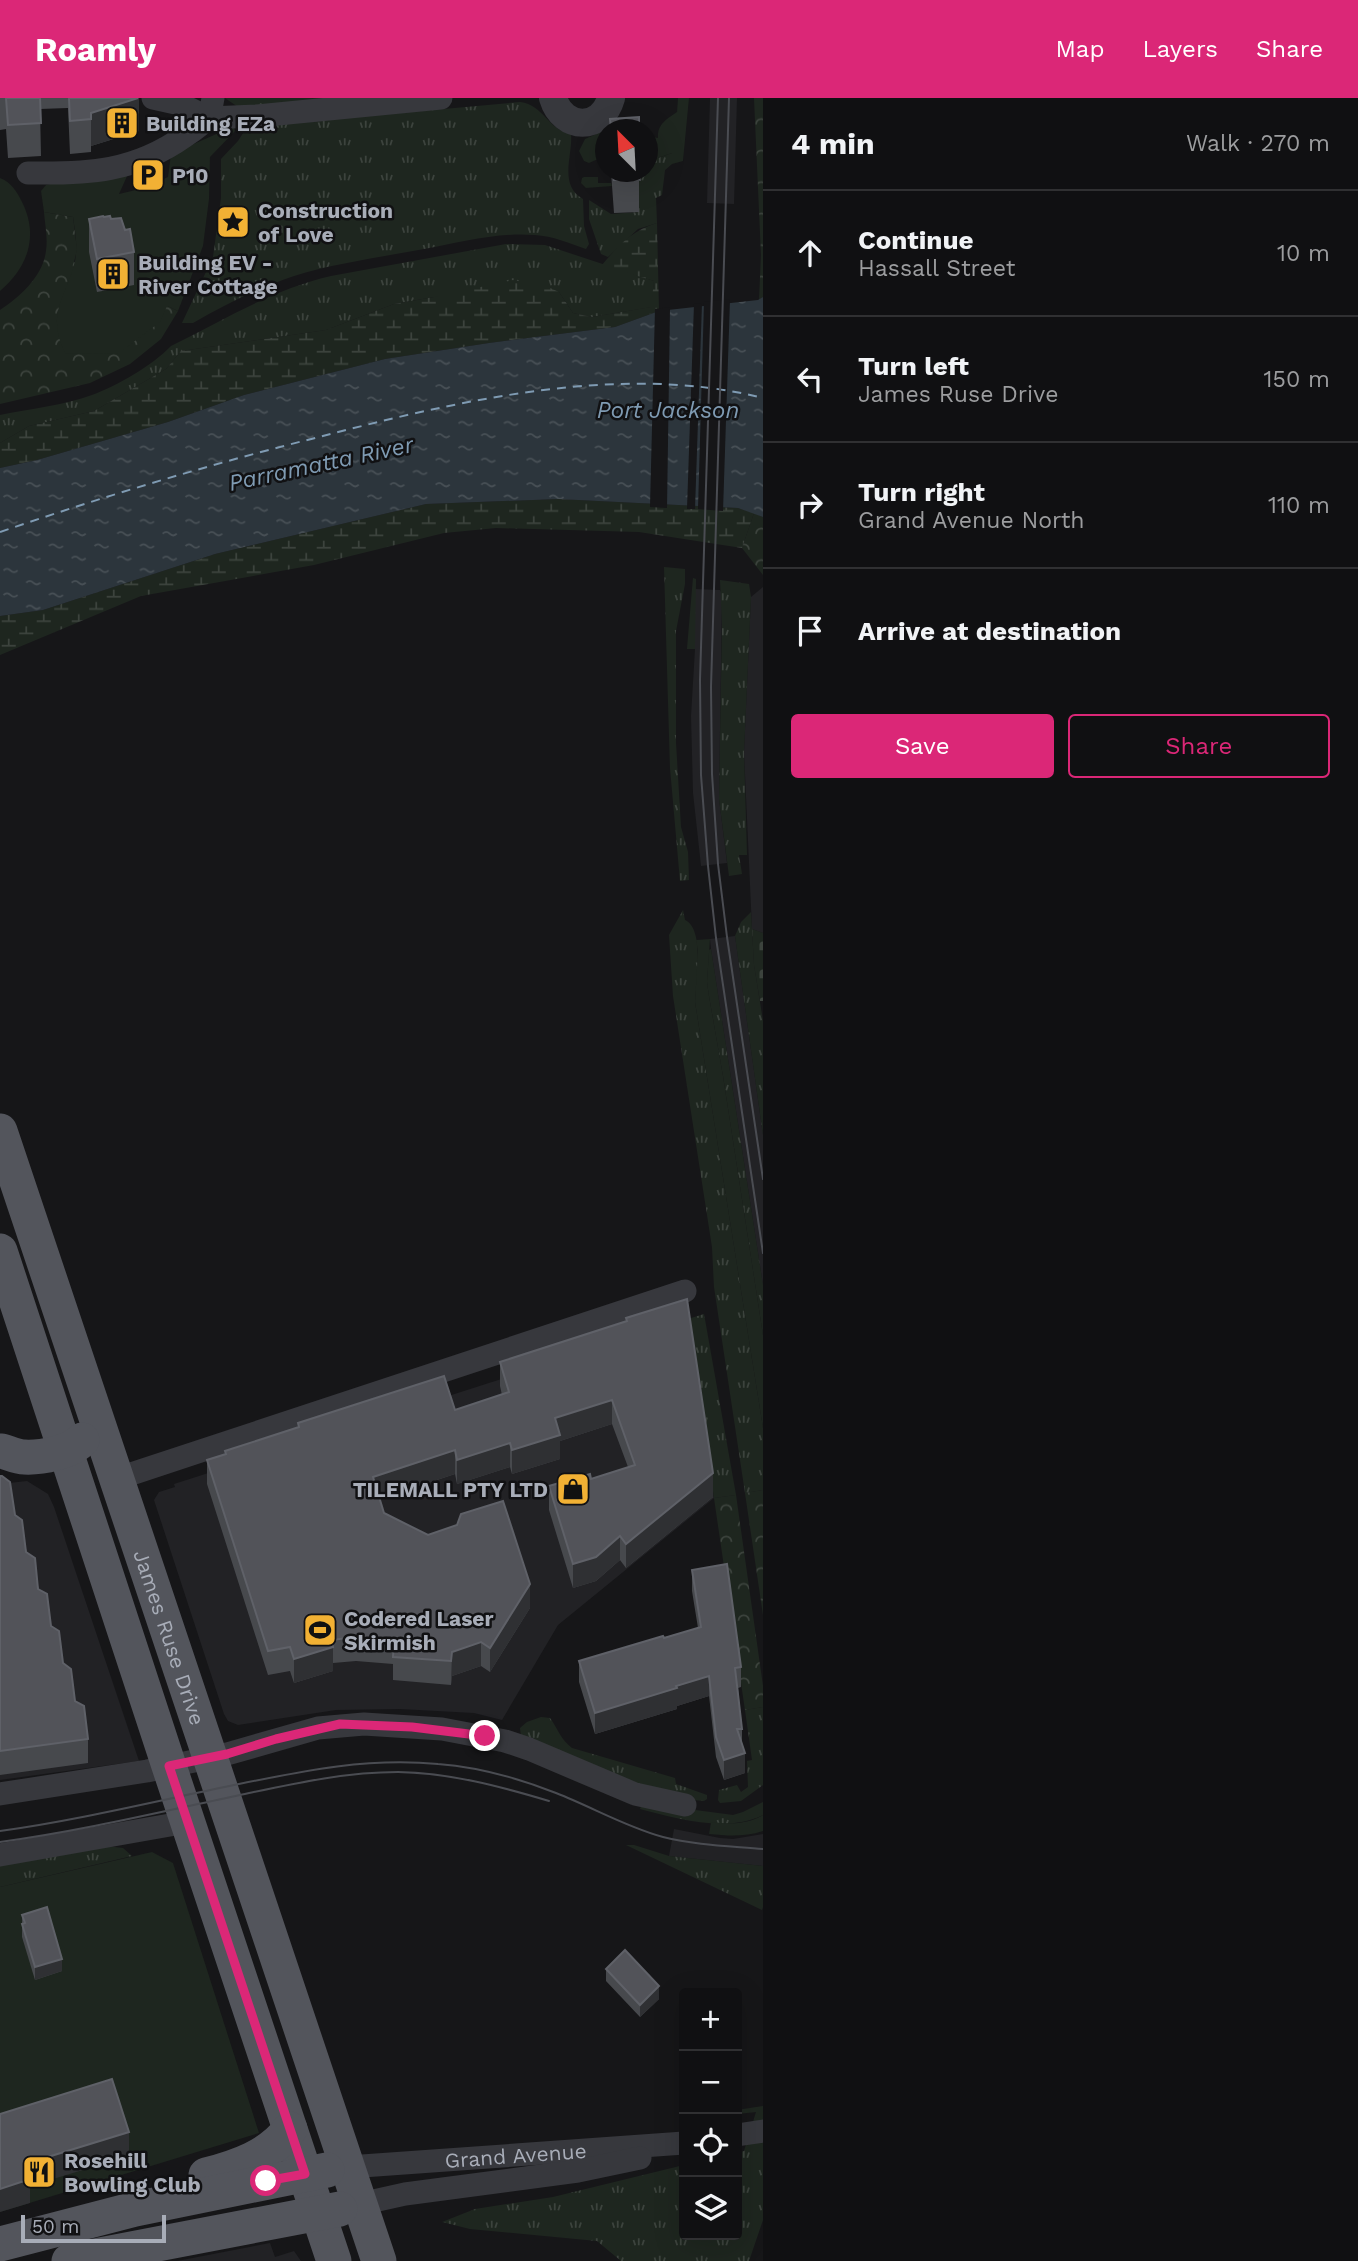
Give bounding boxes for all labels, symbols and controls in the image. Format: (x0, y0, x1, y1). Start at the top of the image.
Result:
text: Roamly (35, 30, 156, 69)
text: Map (1056, 35, 1104, 63)
text: Layers (1142, 35, 1218, 63)
text: Share (1256, 35, 1323, 63)
building icon: Building EZa (103, 104, 141, 142)
place label: Building EZa (146, 111, 276, 136)
north arrow (595, 119, 658, 182)
text: 4 min (791, 126, 875, 161)
text: Walk · 270 m (1186, 130, 1330, 157)
parking icon: P10 (129, 156, 167, 194)
place label: P10 (172, 163, 209, 188)
place label: Construction of Love (258, 198, 393, 247)
place icon: Construction of Love (214, 203, 252, 241)
text: Continue (858, 225, 974, 255)
icon: ahead (791, 234, 829, 272)
text: 10 m (1277, 240, 1330, 267)
place label: Building EV - River Cottage (138, 250, 278, 299)
building icon: Building EV - River Cottage (94, 255, 132, 293)
text: Hassall Street (858, 255, 1015, 282)
text: Turn left (858, 351, 969, 381)
icon: left (791, 360, 829, 398)
text: 150 m (1264, 366, 1330, 393)
text: James Ruse Drive (858, 381, 1058, 408)
water label: Port Jackson (597, 397, 739, 424)
water label: Parramatta River (226, 431, 417, 497)
text: Turn right (858, 477, 985, 507)
icon: right (791, 486, 829, 524)
text: 110 m (1268, 492, 1330, 519)
text: Grand Avenue North (858, 507, 1085, 534)
icon: arrive (791, 612, 829, 650)
text: Arrive at destination (858, 616, 1121, 646)
button: Save (791, 714, 1054, 778)
button: Share (1068, 714, 1330, 778)
shop icon: TILEMALL PTY LTD (554, 1470, 592, 1508)
place label: TILEMALL PTY LTD (353, 1477, 548, 1502)
street label: James Ruse Drive (129, 1546, 211, 1728)
place label: Codered Laser Skirmish (344, 1606, 494, 1655)
sports icon: Codered Laser Skirmish (301, 1611, 339, 1649)
route end (469, 1720, 500, 1751)
map controls (679, 1988, 742, 2240)
button: + (679, 1988, 742, 2051)
button: − (679, 2051, 742, 2114)
button: locate (679, 2114, 742, 2177)
street label: Grand Avenue (444, 2137, 587, 2173)
place label: Rosehill Bowling Club (64, 2148, 201, 2197)
restaurant icon: Rosehill Bowling Club (20, 2153, 58, 2191)
route start (250, 2165, 281, 2196)
button: layers (679, 2177, 742, 2240)
scale bar (21, 2212, 166, 2244)
text: 50 m (32, 2215, 79, 2238)

